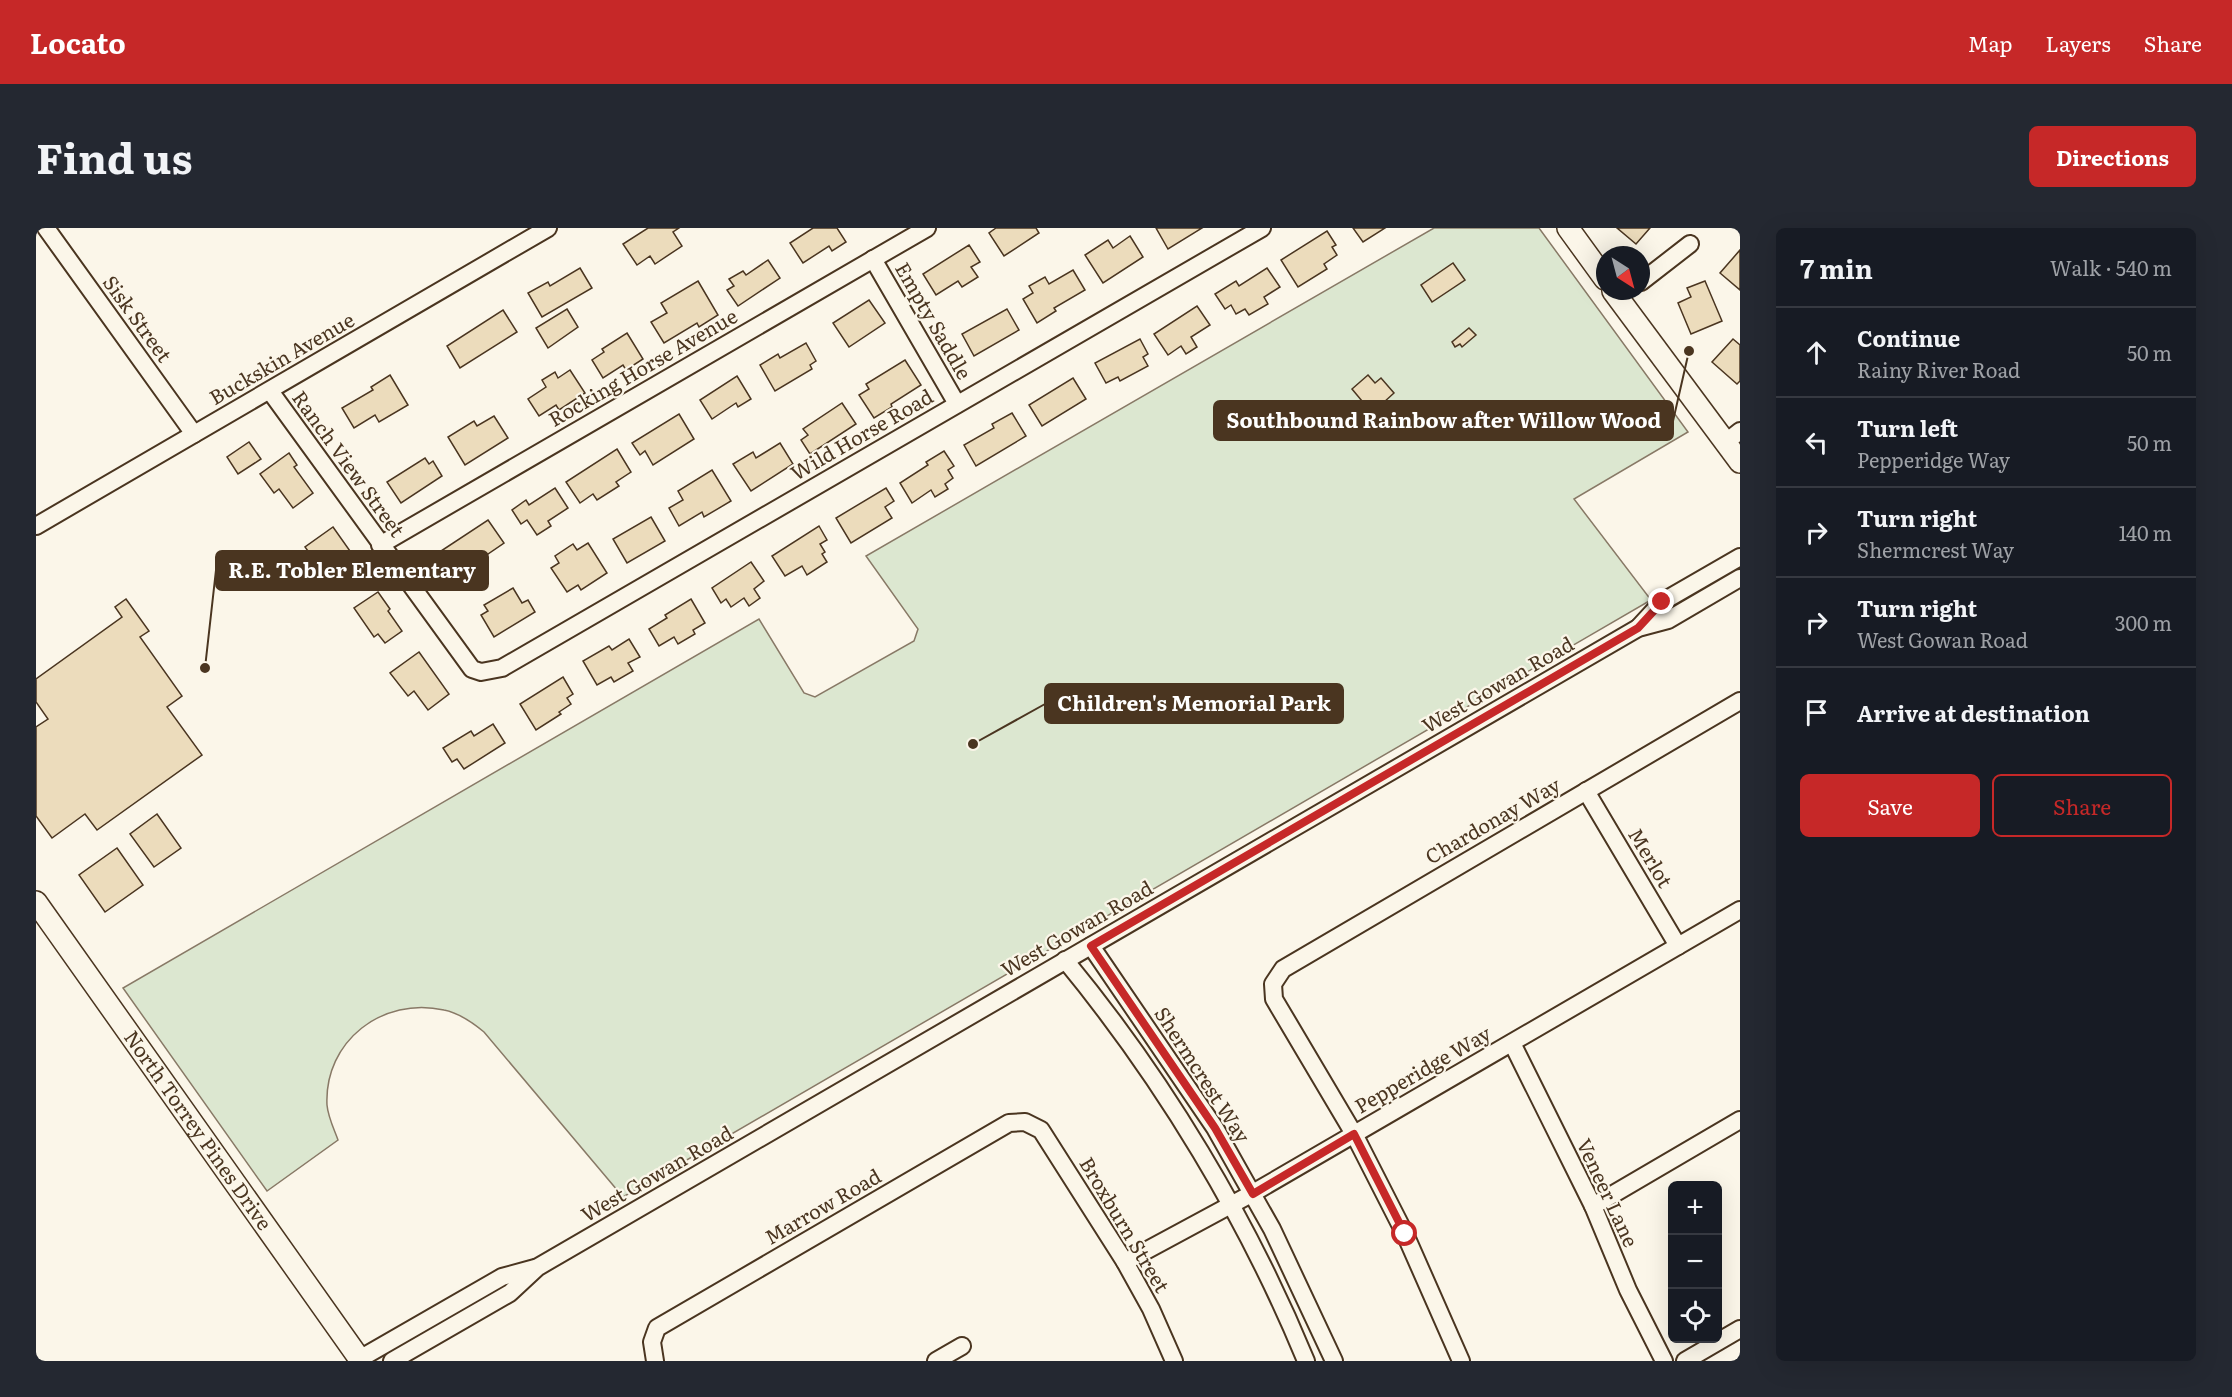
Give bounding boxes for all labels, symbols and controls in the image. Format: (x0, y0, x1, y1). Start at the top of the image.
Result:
text: Locato (30, 21, 126, 63)
text: Map (1968, 27, 2013, 58)
text: Layers (2046, 27, 2111, 58)
text: Share (2144, 27, 2202, 58)
text: Find us (36, 125, 193, 187)
button: Directions (2029, 126, 2196, 187)
north arrow (1596, 246, 1650, 300)
text: 7 min (1800, 248, 1873, 287)
text: Walk · 540 m (2050, 252, 2172, 282)
street label: Empty Saddle (889, 256, 980, 384)
street label: Sisk Street (97, 268, 180, 368)
street label: Rocking Horse Avenue (542, 300, 742, 433)
street label: Buckskin Avenue (203, 303, 359, 411)
text: Continue (1857, 321, 1960, 354)
icon: ahead (1800, 336, 1833, 369)
text: 50 m (2127, 337, 2172, 367)
text: Rainy River Road (1857, 354, 2020, 384)
street label: Wild Horse Road (784, 380, 938, 486)
street label: Ranch View Street (286, 383, 413, 542)
callout: Southbound Rainbow after Willow Wood (1214, 401, 1673, 440)
text: Southbound Rainbow after Willow Wood (1227, 403, 1662, 434)
text: Turn left (1857, 411, 1958, 444)
icon: left (1800, 426, 1833, 459)
text: 50 m (2127, 427, 2172, 457)
text: Pepperidge Way (1857, 444, 2010, 474)
text: Turn right (1857, 501, 1977, 534)
icon: right (1800, 516, 1833, 549)
text: 140 m (2119, 517, 2172, 547)
text: Shermcrest Way (1857, 534, 2014, 564)
callout: R.E. Tobler Elementary (216, 551, 488, 590)
text: R.E. Tobler Elementary (228, 553, 476, 584)
route end (1648, 588, 1674, 614)
text: Turn right (1857, 591, 1977, 624)
icon: right (1800, 606, 1833, 639)
text: 300 m (2115, 607, 2172, 637)
text: West Gowan Road (1857, 624, 2028, 654)
street label: West Gowan Road (1415, 628, 1579, 739)
callout: Children's Memorial Park (1045, 684, 1343, 723)
text: Children's Memorial Park (1057, 686, 1332, 717)
icon: arrive (1800, 696, 1833, 729)
text: Arrive at destination (1857, 696, 2090, 729)
street label: Chardonay Way (1419, 768, 1566, 870)
button: Save (1800, 774, 1980, 837)
button: Share (1992, 774, 2172, 837)
street label: Merlot (1622, 821, 1681, 893)
street label: West Gowan Road (994, 872, 1158, 983)
street label: Shermcrest Way (1148, 1000, 1259, 1148)
street label: Pepperidge Way (1348, 1017, 1496, 1120)
street label: North Torrey Pines Drive (118, 1023, 281, 1236)
street label: West Gowan Road (574, 1117, 738, 1228)
street label: Veneer Lane (1571, 1133, 1647, 1251)
street label: Broxburn Street (1073, 1150, 1178, 1298)
street label: Marrow Road (758, 1160, 886, 1251)
map controls (1668, 1181, 1722, 1343)
button: + (1668, 1181, 1722, 1235)
route start (1391, 1220, 1417, 1246)
button: − (1668, 1235, 1722, 1289)
button: locate (1668, 1289, 1722, 1343)

